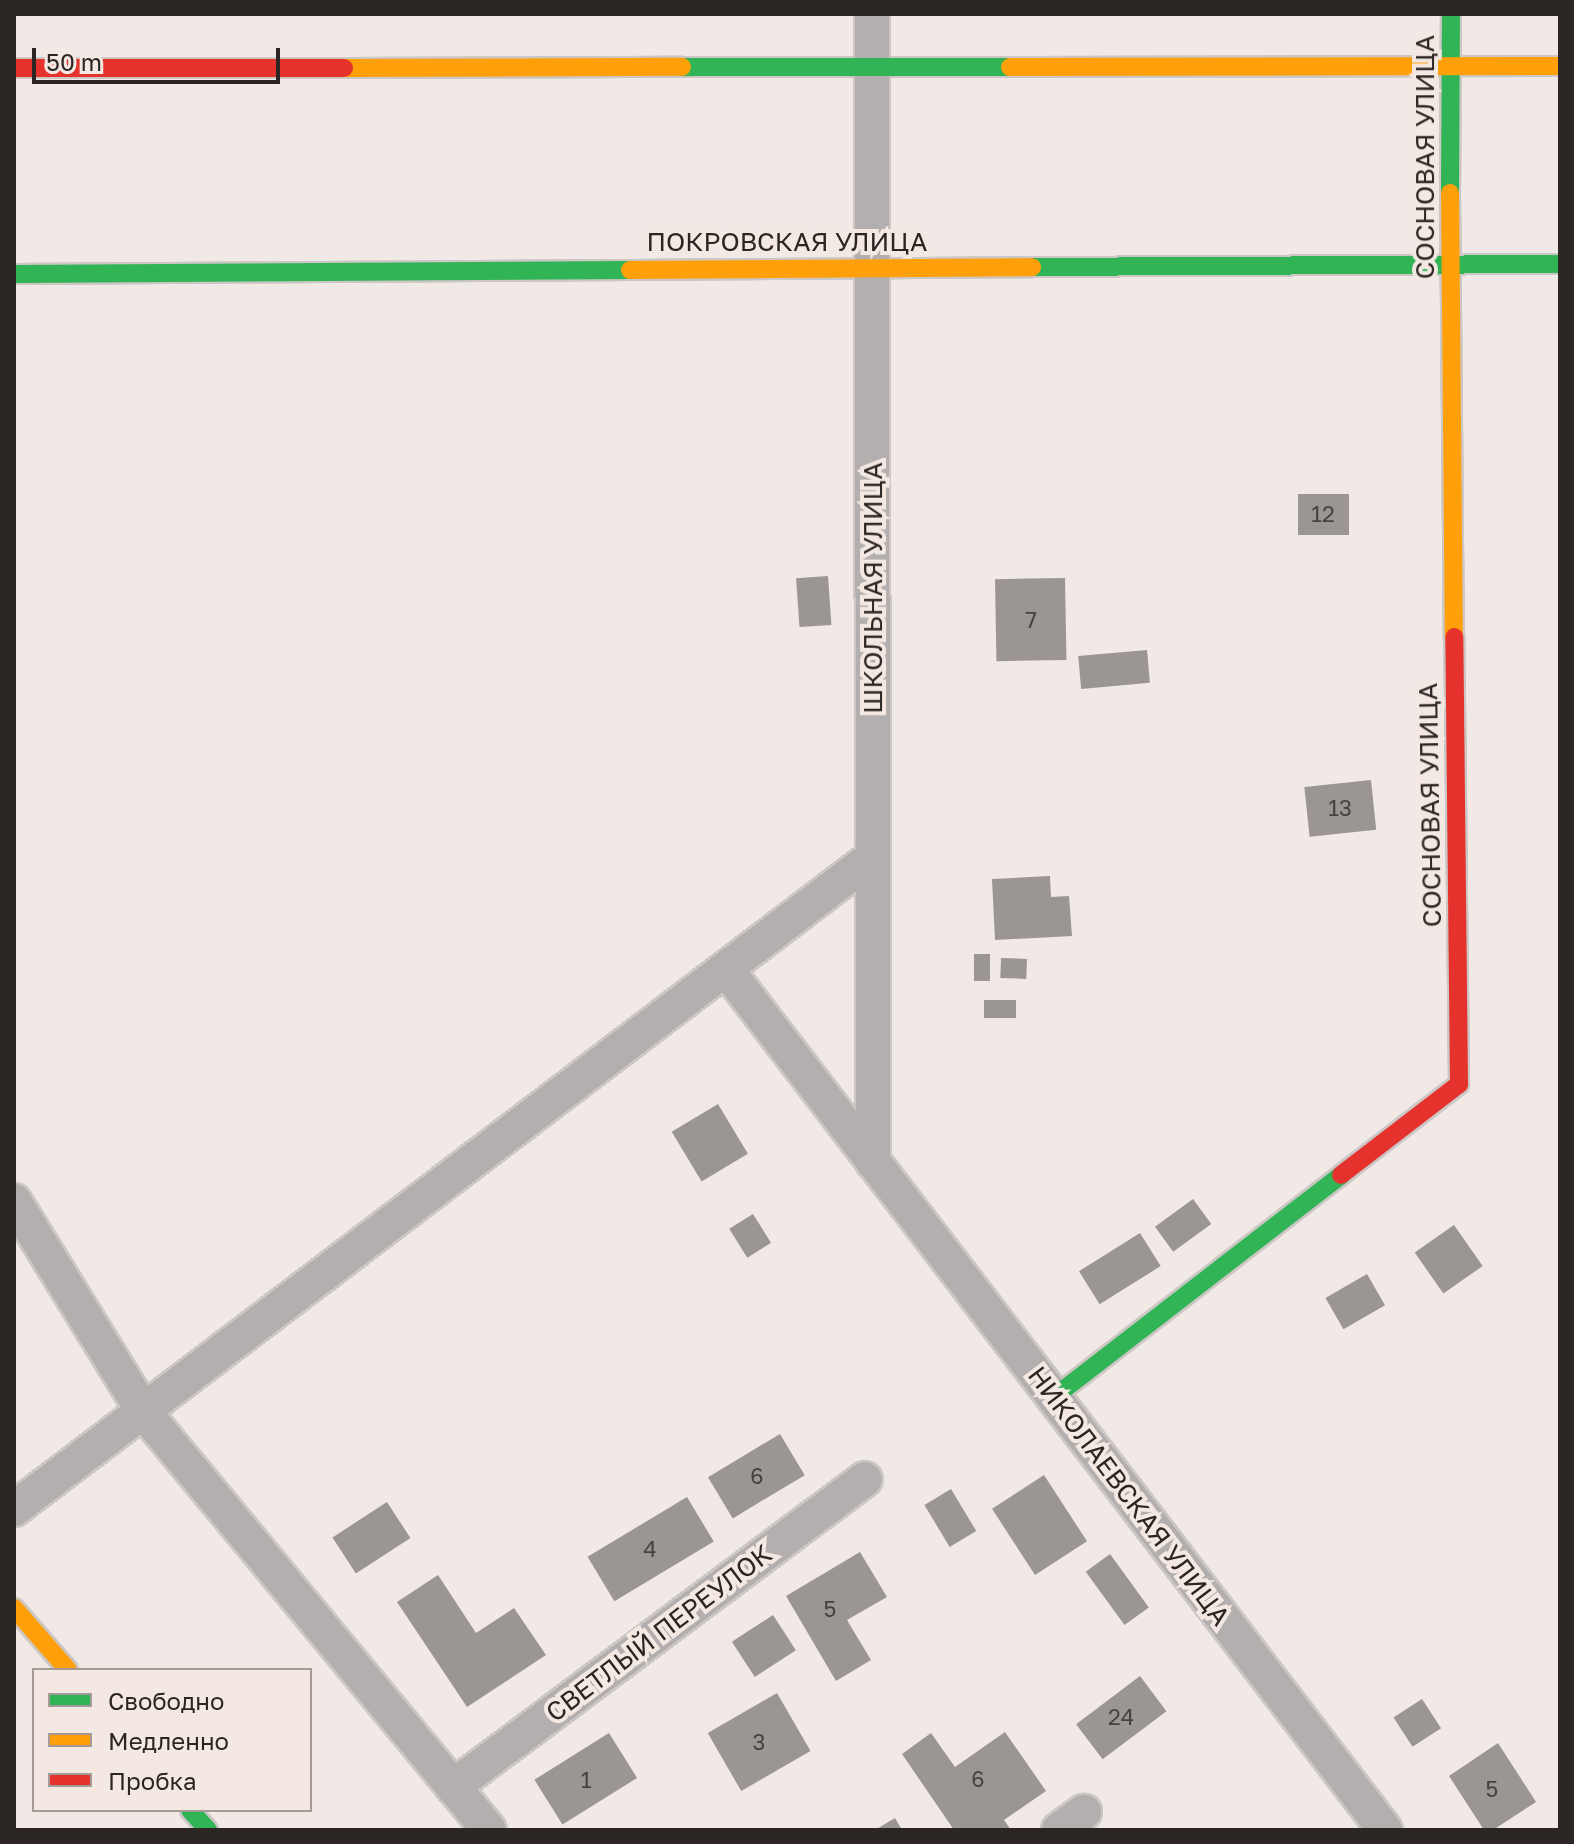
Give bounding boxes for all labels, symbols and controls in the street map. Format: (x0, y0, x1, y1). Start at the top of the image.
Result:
scale bar (36, 32, 284, 82)
street label: СОСНОВАЯ УЛИЦА (1409, 35, 1441, 279)
text: 50 m (46, 47, 102, 76)
street label: ПОКРОВСКАЯ УЛИЦА (647, 226, 927, 258)
street label: ШКОЛЬНАЯ УЛИЦА (857, 462, 889, 714)
house number: 12 (1311, 501, 1335, 527)
house number: 7 (1025, 607, 1037, 633)
street label: СОСНОВАЯ УЛИЦА (1412, 682, 1448, 928)
house number: 13 (1328, 795, 1352, 821)
street label: НИКОЛАЕВСКАЯ УЛИЦА (1021, 1360, 1237, 1632)
house number: 6 (750, 1463, 764, 1489)
house number: 4 (643, 1536, 657, 1562)
street label: СВЕТЛЫЙ ПЕРЕУЛОК (540, 1538, 778, 1728)
house number: 5 (824, 1596, 836, 1622)
legend (32, 1668, 312, 1812)
text: Свободно (108, 1686, 224, 1715)
house number: 24 (1108, 1704, 1134, 1730)
text: Медленно (108, 1726, 229, 1755)
house number: 3 (753, 1729, 765, 1755)
text: Пробка (108, 1766, 197, 1795)
house number: 6 (971, 1766, 985, 1792)
house number: 1 (581, 1767, 591, 1793)
house number: 5 (1486, 1776, 1498, 1802)

